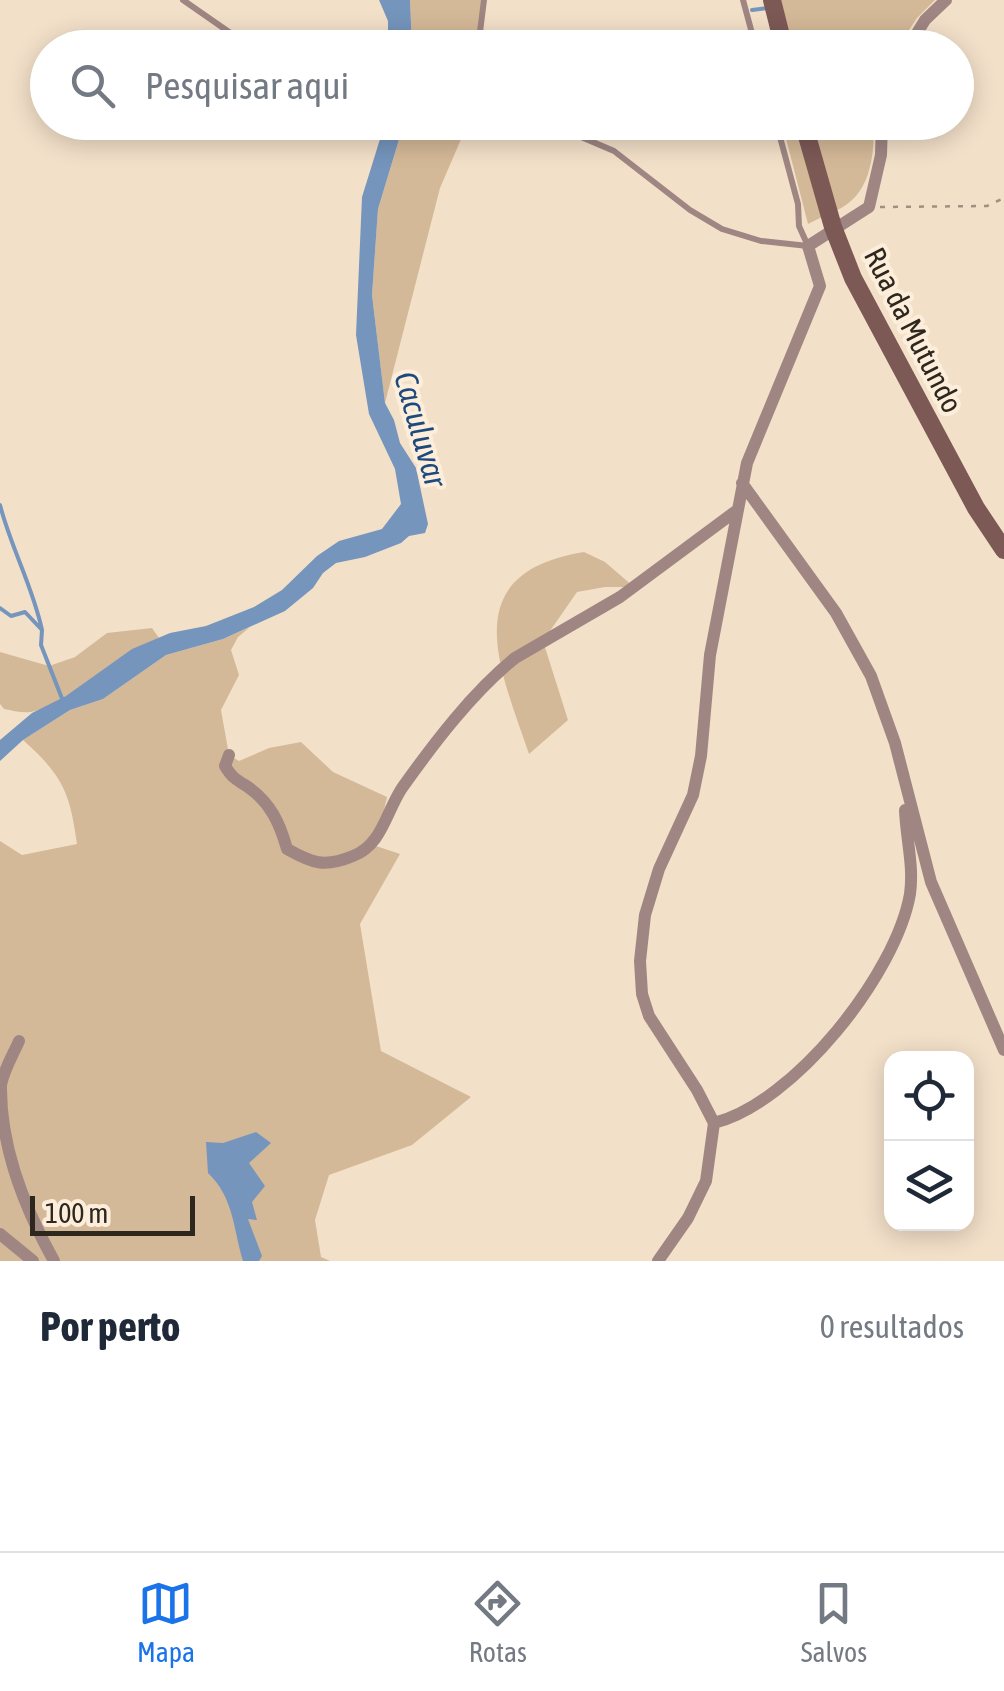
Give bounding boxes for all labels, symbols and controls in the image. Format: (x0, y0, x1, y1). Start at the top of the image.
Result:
search box (30, 30, 974, 140)
icon: search (65, 58, 120, 113)
text: Pesquisar aqui (145, 64, 349, 107)
street label: Rua da Mutundo (858, 242, 970, 418)
water label: Caculuvar (387, 367, 455, 492)
map controls (884, 1051, 974, 1231)
button: locate (884, 1051, 974, 1141)
button: layers (884, 1141, 974, 1231)
scale bar (30, 1191, 195, 1236)
text: 100 m (45, 1197, 108, 1229)
text: Por perto (40, 1302, 180, 1350)
text: 0 resultados (820, 1308, 964, 1345)
tab: Mapa (137, 1576, 195, 1668)
tab: Rotas (469, 1576, 527, 1668)
tab: Salvos (801, 1576, 867, 1668)

